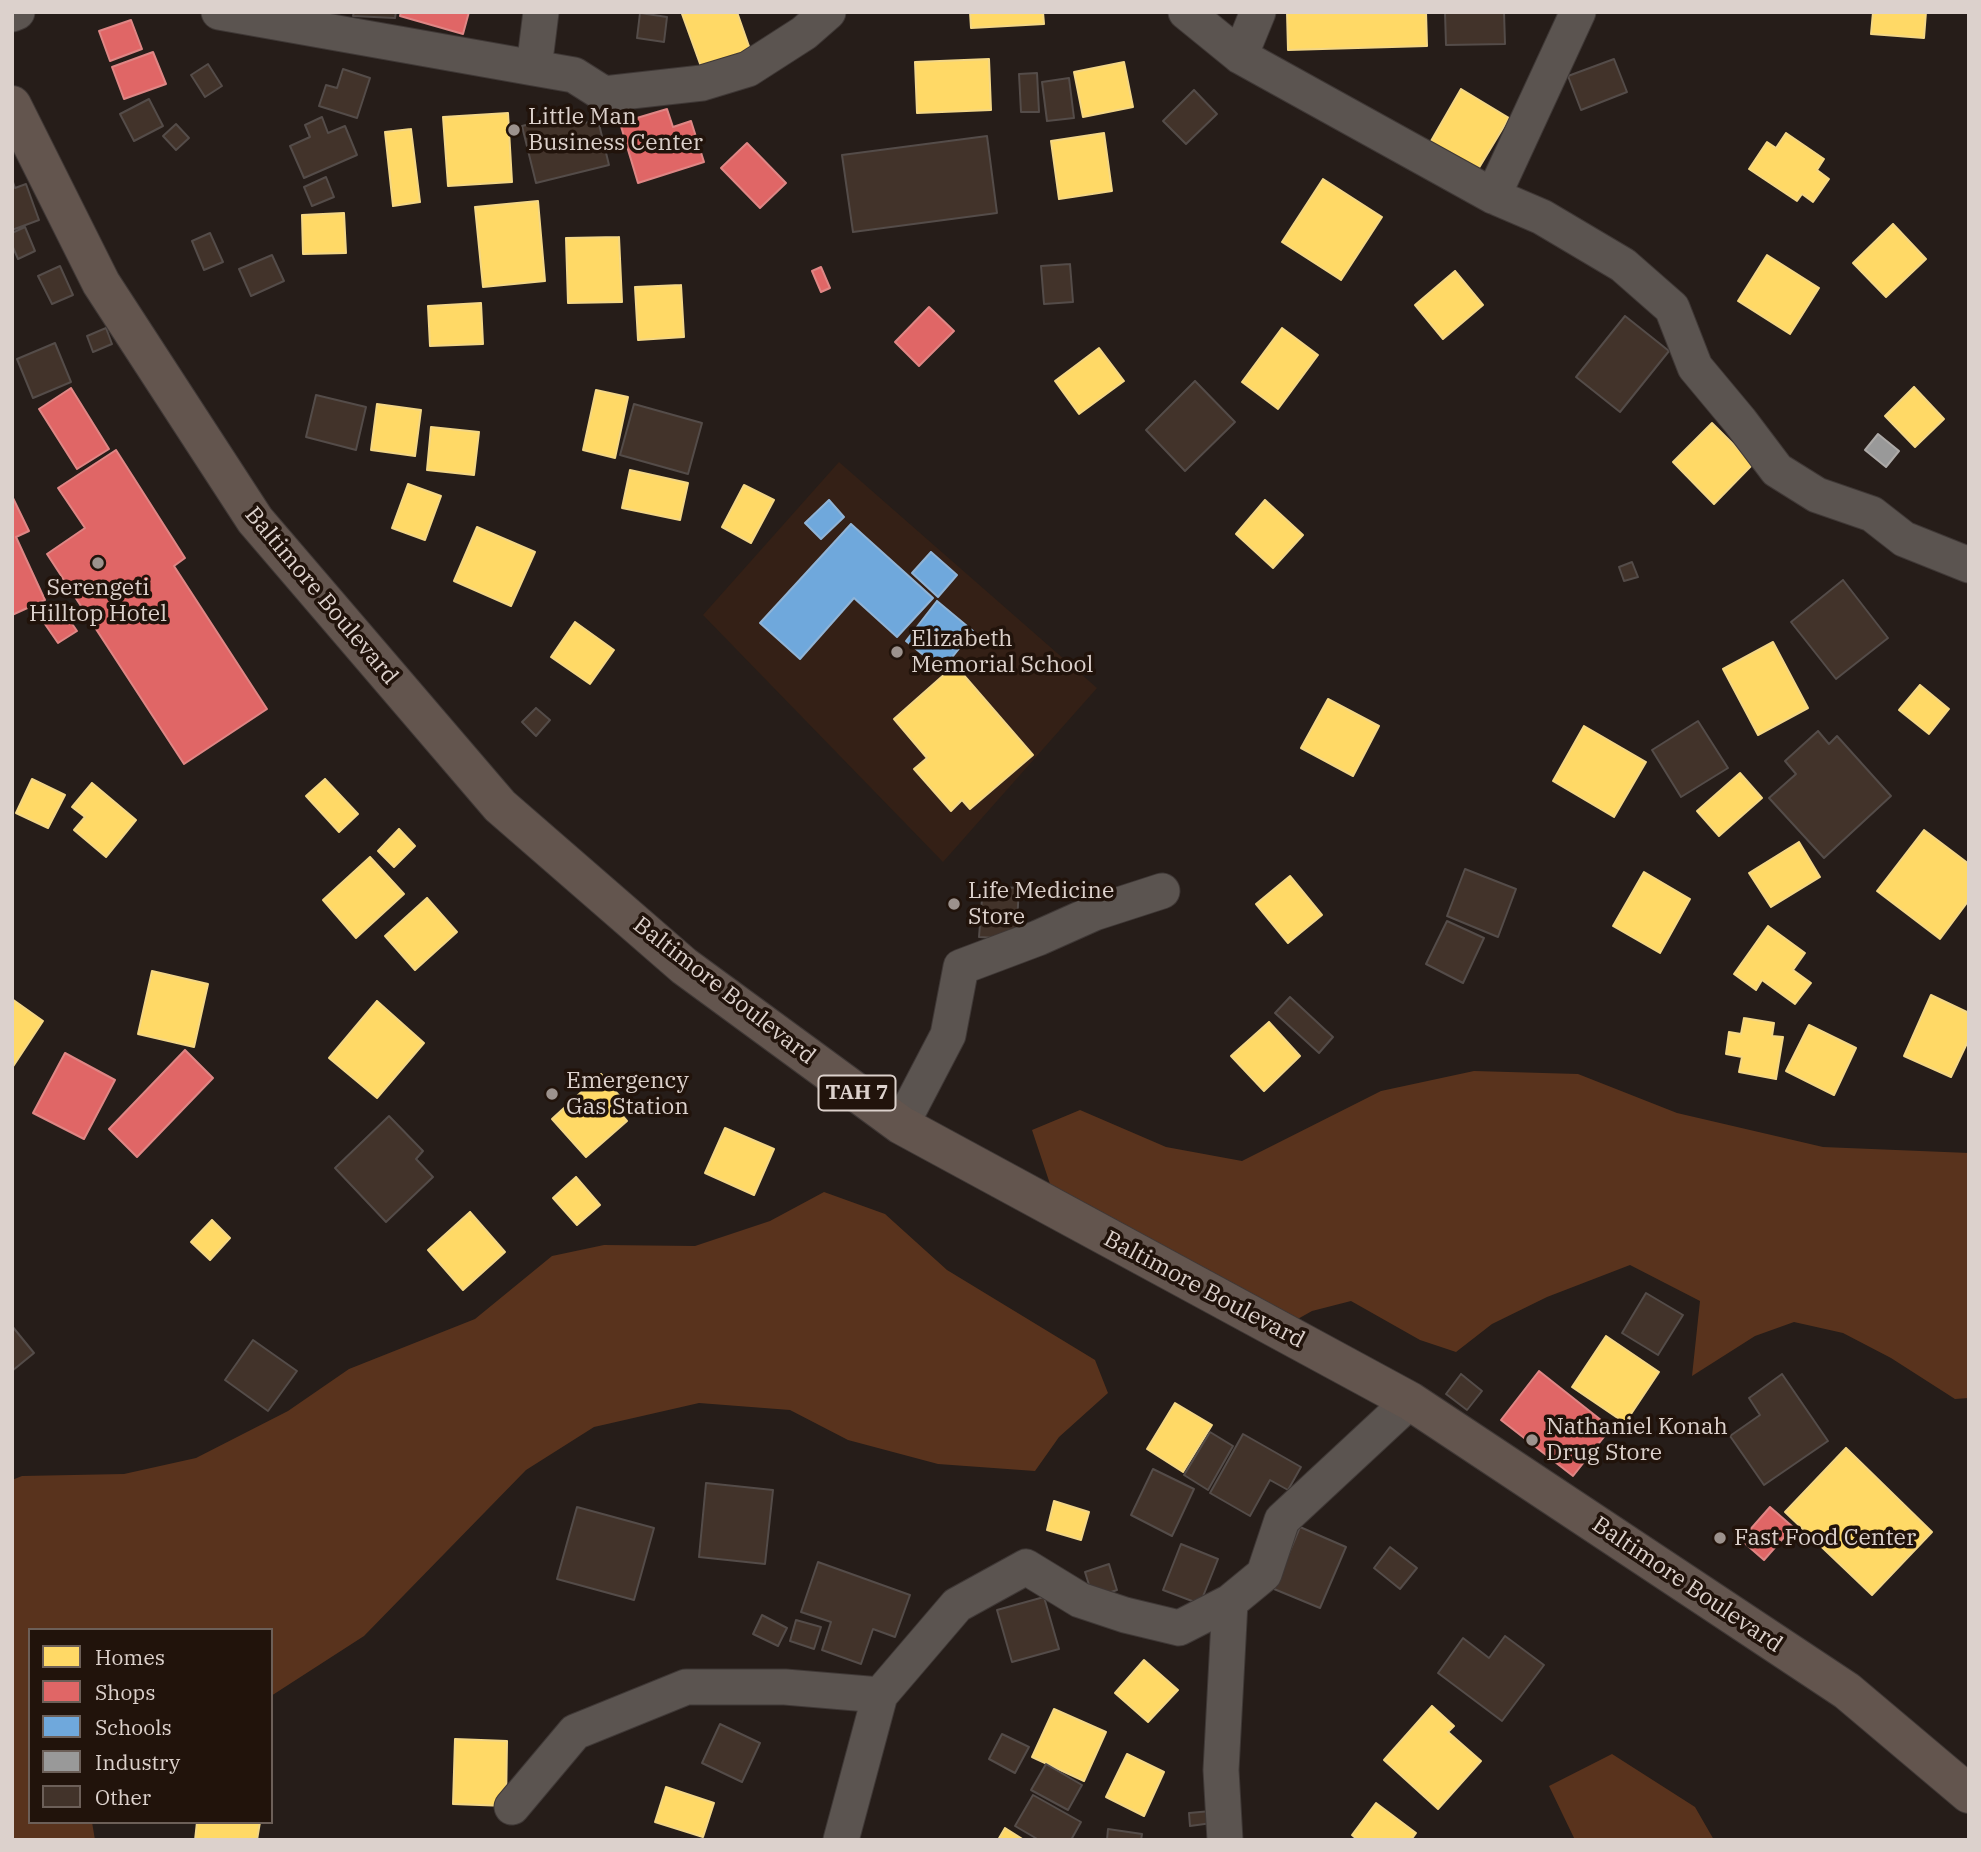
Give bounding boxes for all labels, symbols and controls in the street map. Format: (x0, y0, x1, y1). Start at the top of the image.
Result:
place label: Little Man Business Center (528, 103, 703, 157)
marker: Little Man Business Center (506, 122, 522, 138)
street label: Baltimore Boulevard (239, 502, 403, 690)
marker: Serengeti Hilltop Hotel (90, 555, 106, 571)
place label: Serengeti Hilltop Hotel (29, 574, 167, 628)
place label: Elizabeth Memorial School (911, 625, 1093, 679)
marker: Elizabeth Memorial School (889, 644, 905, 660)
place label: Life Medicine Store (968, 877, 1114, 931)
marker: Life Medicine Store (946, 896, 962, 912)
street label: Baltimore Boulevard (627, 911, 821, 1071)
place label: Emergency Gas Station (566, 1067, 689, 1121)
road number: TAH 7 (818, 1076, 896, 1110)
marker: Emergency Gas Station (544, 1086, 560, 1102)
street label: Baltimore Boulevard (1099, 1225, 1309, 1355)
place label: Nathaniel Konah Drug Store (1546, 1413, 1728, 1467)
marker: Nathaniel Konah Drug Store (1524, 1432, 1540, 1448)
street label: Baltimore Boulevard (1587, 1511, 1787, 1659)
place label: Fast Food Center (1734, 1524, 1916, 1552)
marker: Fast Food Center (1712, 1530, 1728, 1546)
legend (28, 1628, 273, 1824)
text: Homes (95, 1643, 165, 1671)
text: Shops (95, 1678, 155, 1706)
text: Schools (95, 1713, 172, 1741)
text: Industry (95, 1748, 180, 1776)
text: Other (95, 1783, 151, 1811)

